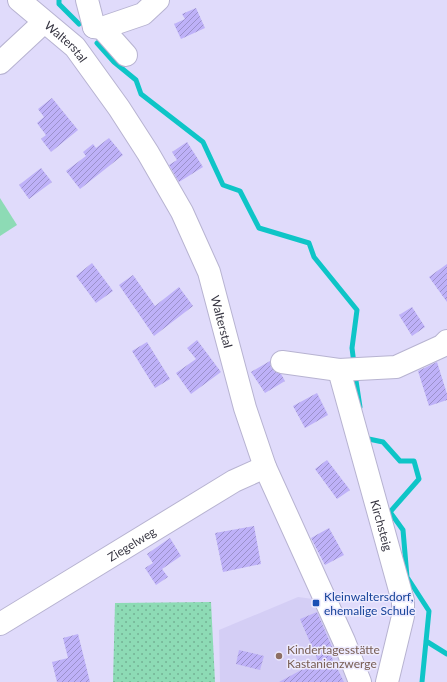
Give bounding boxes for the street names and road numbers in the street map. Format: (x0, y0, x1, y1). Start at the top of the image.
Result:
street label: Walterstal (42, 17, 91, 65)
street label: Walterstal (208, 294, 236, 349)
street label: Kirchsteig (368, 498, 396, 552)
street label: Ziegelweg (105, 523, 158, 564)

